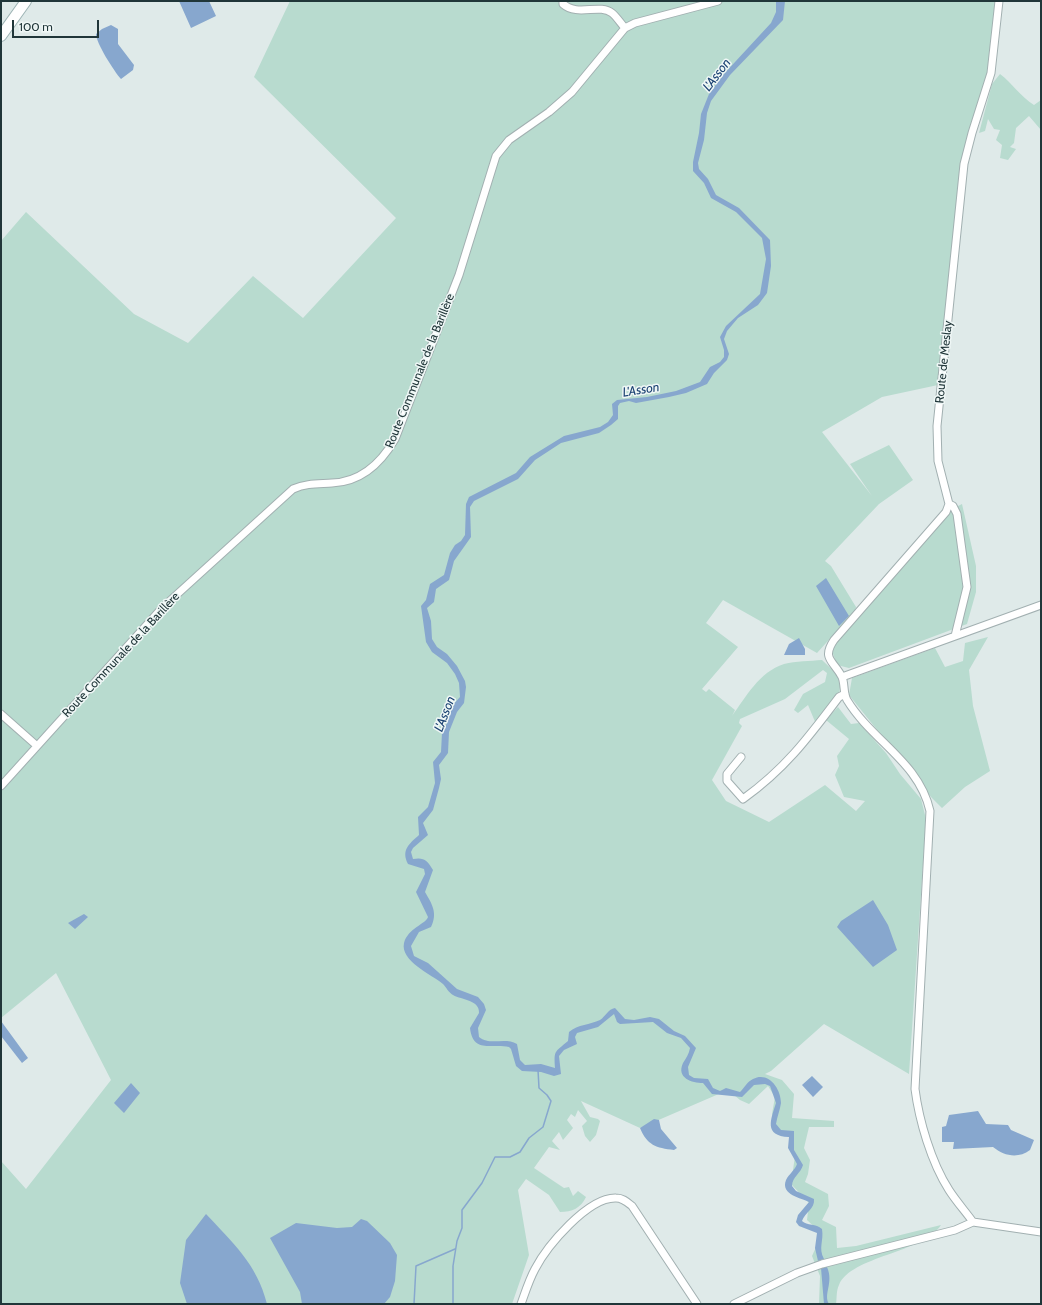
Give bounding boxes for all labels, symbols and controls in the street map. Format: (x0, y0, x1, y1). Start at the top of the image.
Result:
scale bar (14, 12, 101, 38)
text: 100 m (19, 19, 53, 34)
water label: L'Asson (700, 56, 734, 94)
street label: Route Communale de la Barillère (382, 292, 458, 450)
street label: Route de Meslay (932, 320, 956, 404)
water label: L'Asson (622, 379, 660, 401)
street label: Route Communale de la Barillère (59, 590, 183, 720)
water label: L'Asson (431, 694, 459, 734)

